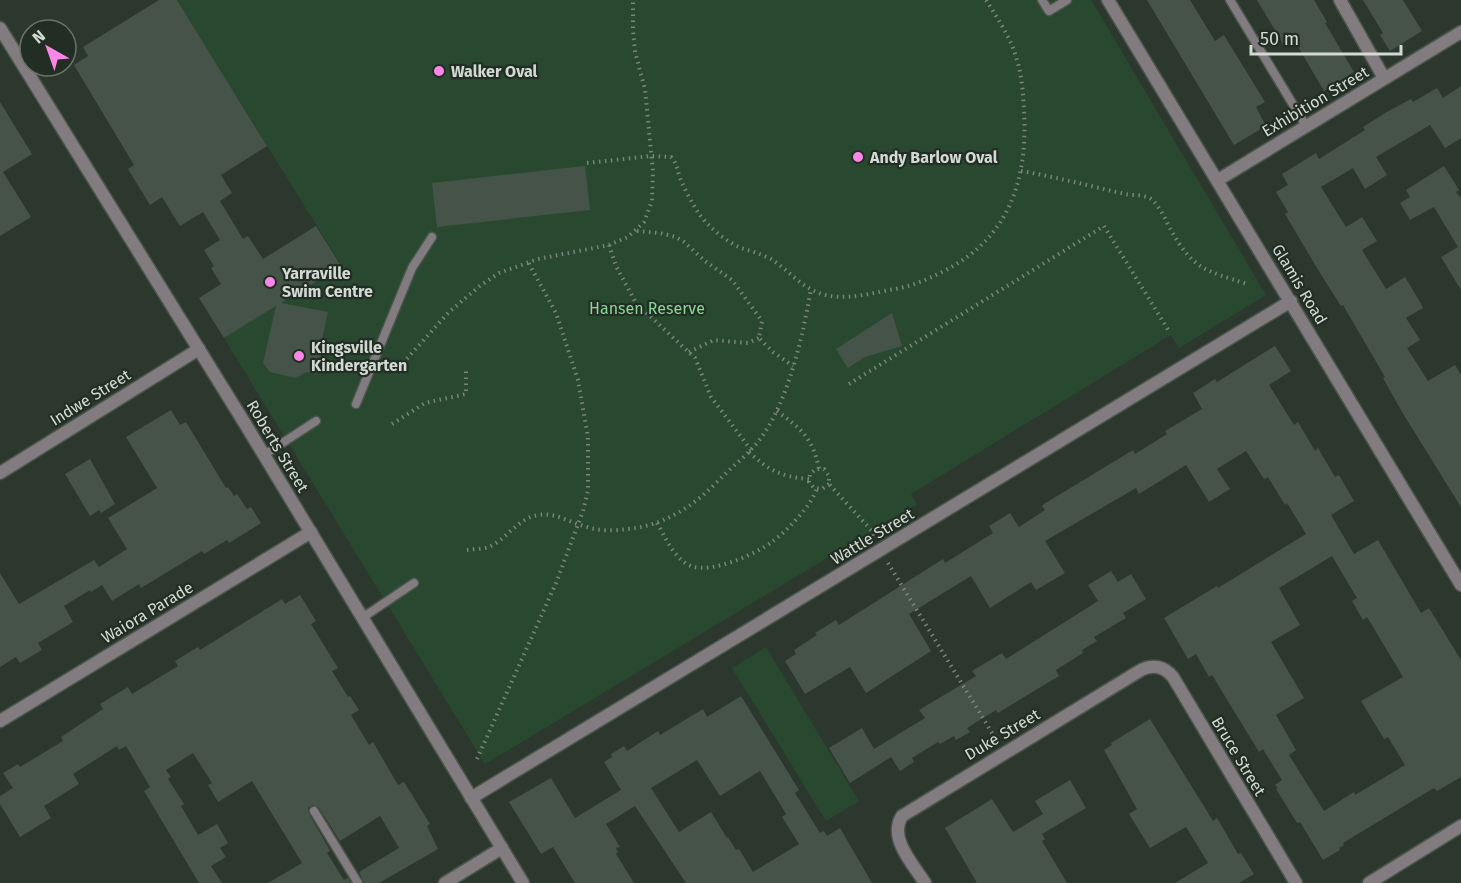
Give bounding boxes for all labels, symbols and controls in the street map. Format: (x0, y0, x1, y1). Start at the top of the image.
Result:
north arrow (18, 18, 78, 78)
scale bar (1251, 18, 1401, 56)
text: N (29, 26, 49, 48)
text: 50 m (1260, 28, 1299, 50)
place label: Walker Oval (451, 62, 538, 81)
street label: Exhibition Street (1259, 62, 1372, 141)
marker: Walker Oval (432, 64, 446, 78)
place label: Andy Barlow Oval (869, 148, 998, 167)
marker: Andy Barlow Oval (851, 150, 865, 164)
street label: Glamis Road (1268, 241, 1331, 328)
place label: Yarraville Swim Centre (281, 264, 373, 301)
marker: Yarraville Swim Centre (263, 275, 277, 289)
park label: Hansen Reserve (589, 299, 705, 318)
place label: Kingsville Kindergarten (311, 338, 407, 375)
marker: Kingsville Kindergarten (292, 349, 306, 363)
street label: Indwe Street (46, 365, 134, 430)
street label: Roberts Street (243, 397, 313, 496)
street label: Wattle Street (827, 504, 918, 569)
street label: Waiora Parade (98, 578, 197, 647)
street label: Duke Street (961, 705, 1043, 764)
street label: Bruce Street (1208, 713, 1270, 799)

